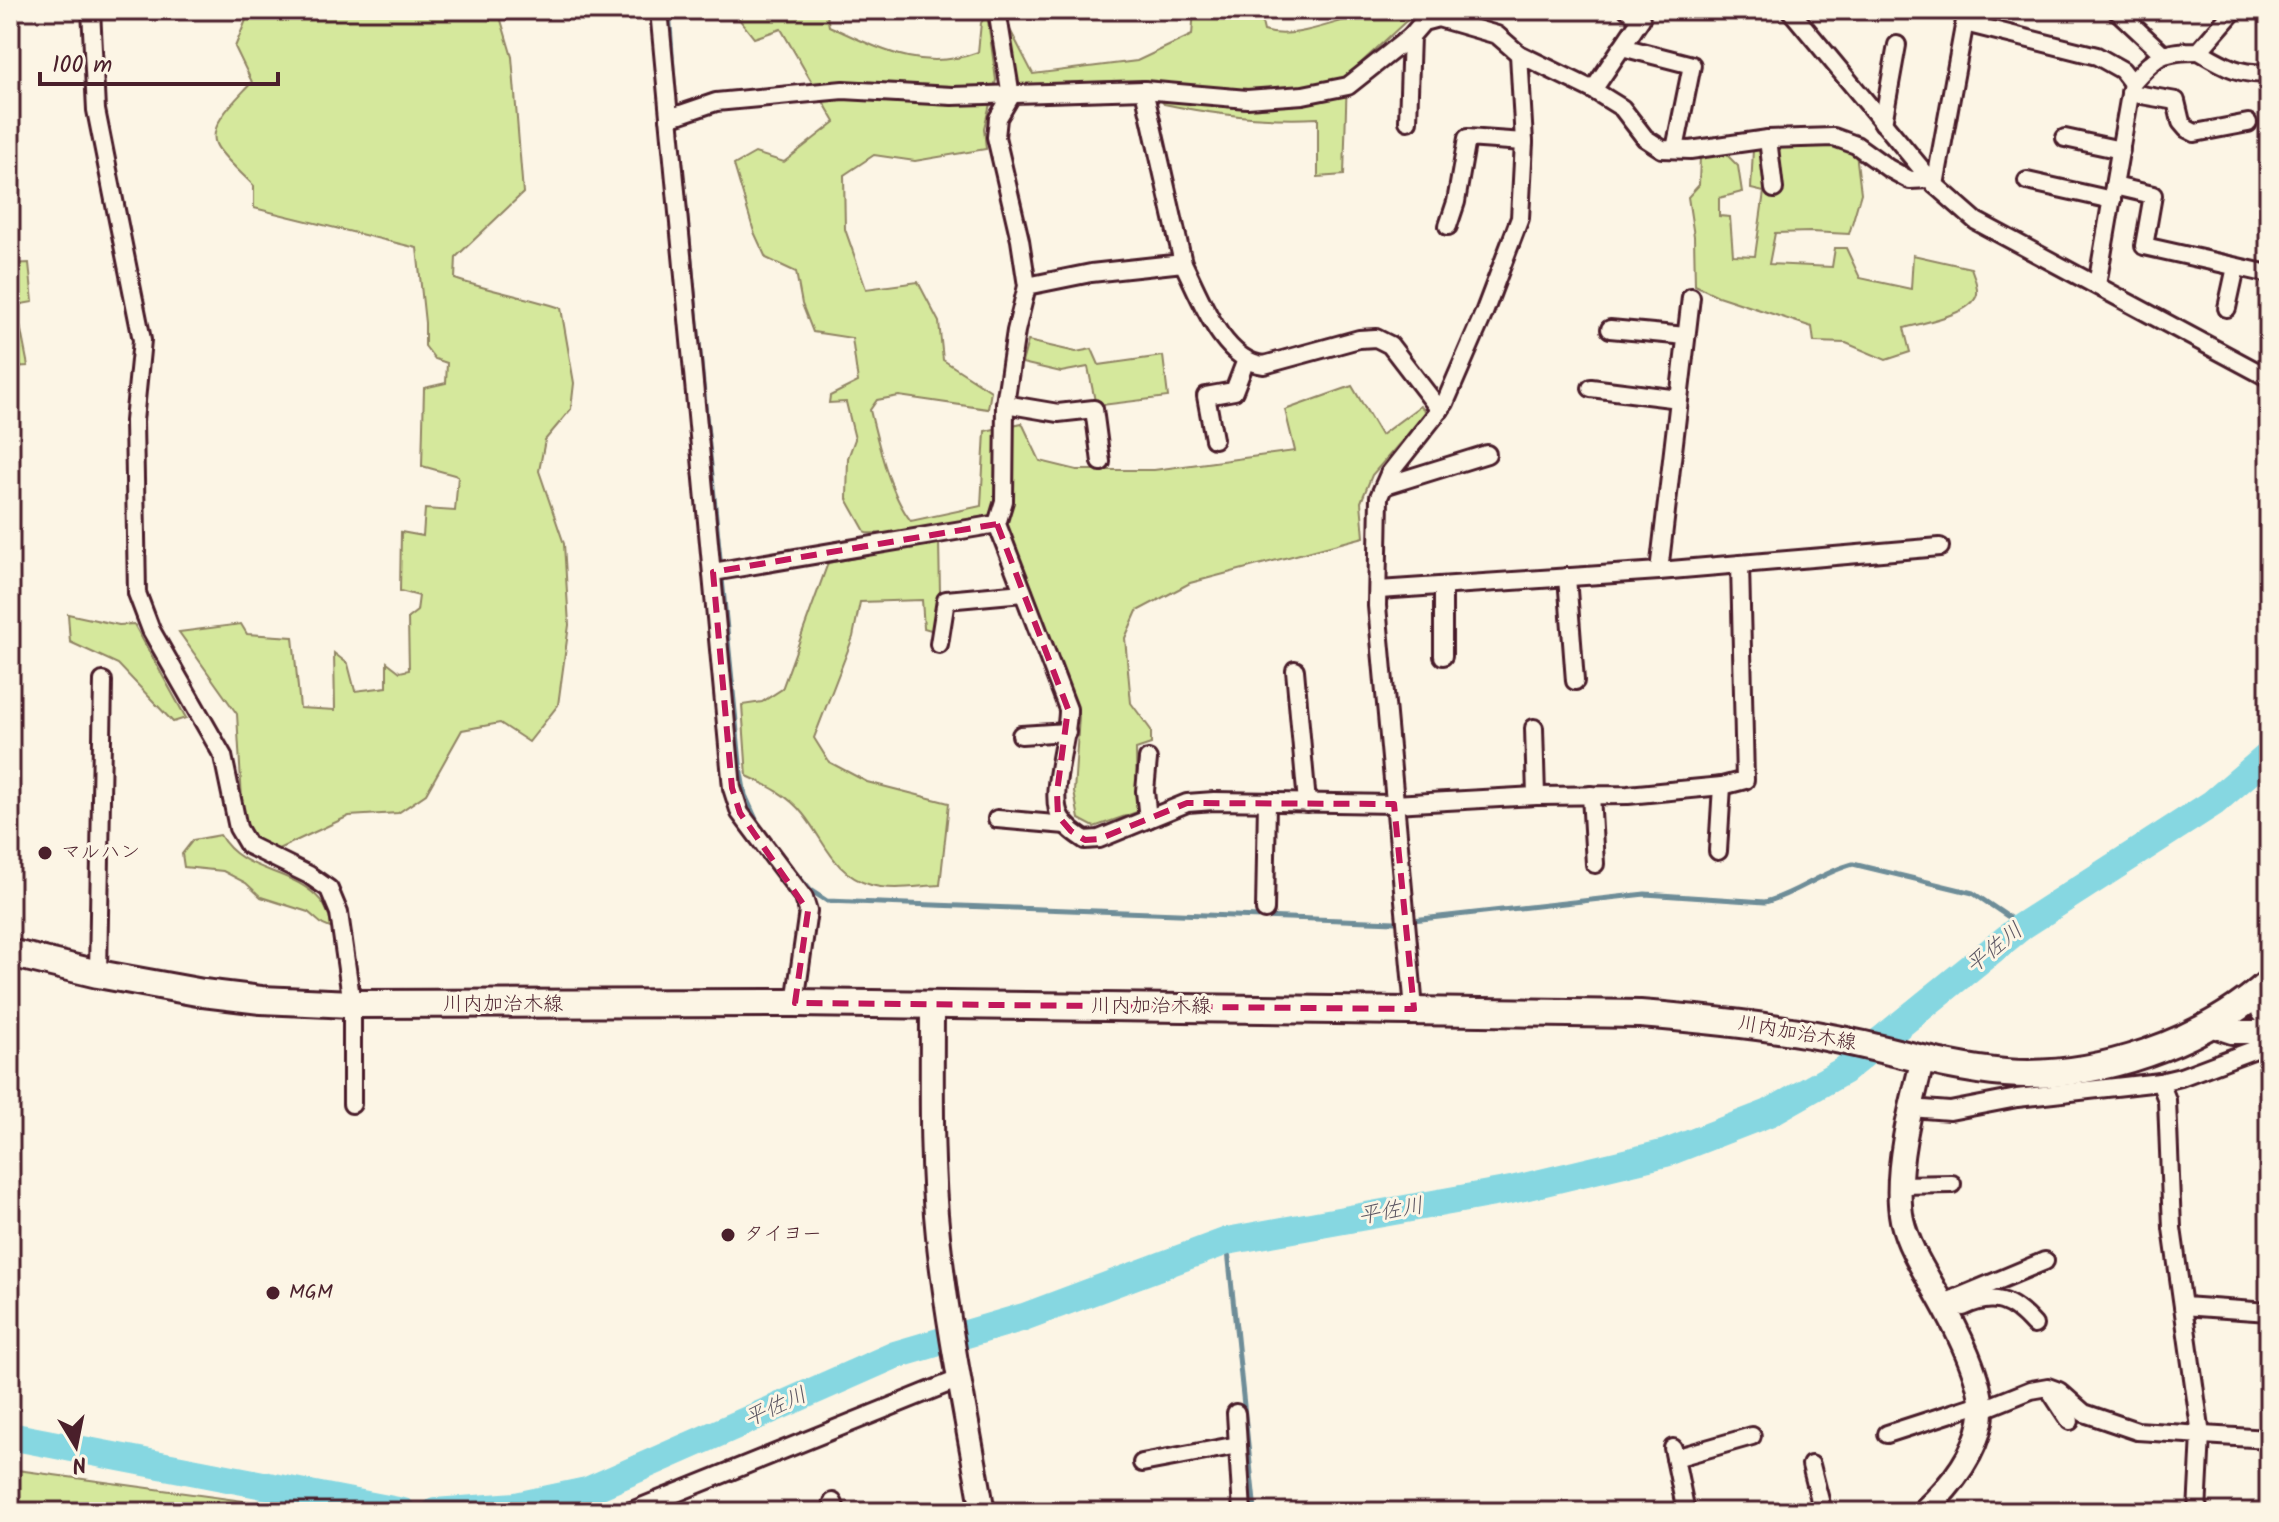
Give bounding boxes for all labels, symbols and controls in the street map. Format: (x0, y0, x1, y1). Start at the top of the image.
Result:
scale bar (40, 36, 278, 86)
text: 100 m (52, 46, 112, 85)
place label: マルハン (61, 837, 140, 869)
marker: マルハン (36, 844, 54, 862)
water label: 平佐川 (1958, 915, 2032, 983)
street label: 川内加治木線 (443, 989, 563, 1021)
street label: 川内加治木線 (1091, 991, 1211, 1023)
street label: 川内加治木線 (1735, 1008, 1859, 1060)
water label: 平佐川 (1355, 1189, 1427, 1235)
place label: タイヨー (744, 1219, 822, 1251)
marker: タイヨー (719, 1226, 737, 1244)
place label: MGM (289, 1277, 333, 1309)
marker: MGM (264, 1284, 282, 1302)
water label: 平佐川 (739, 1379, 813, 1437)
north arrow (36, 1406, 116, 1486)
text: N (69, 1445, 89, 1482)

